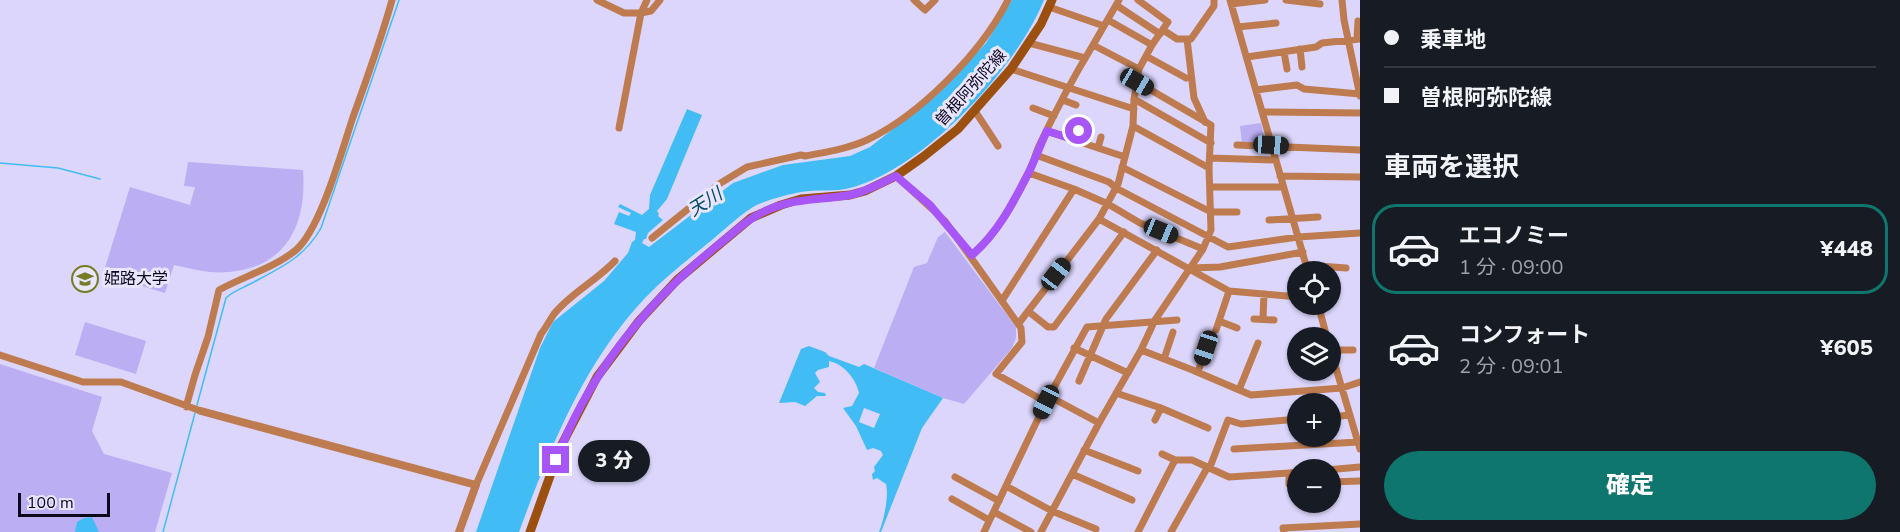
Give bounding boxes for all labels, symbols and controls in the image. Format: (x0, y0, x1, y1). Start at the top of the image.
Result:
text: 乗車地 (1420, 25, 1486, 55)
street label: 曽根阿弥陀線 (931, 45, 1011, 131)
car (1117, 65, 1157, 99)
text: 曽根阿弥陀線 (1420, 83, 1552, 113)
route start (1065, 117, 1092, 144)
car (1253, 135, 1289, 155)
text: 車両を選択 (1384, 149, 1519, 186)
water label: 天川 (683, 181, 728, 222)
car (1141, 216, 1181, 246)
text: エコノミー (1459, 221, 1569, 251)
icon: car (1387, 222, 1441, 276)
text: ¥448 (1820, 234, 1873, 264)
car (1038, 254, 1074, 294)
text: 1 分 · 09:00 (1459, 254, 1564, 281)
map controls (1287, 261, 1341, 513)
button: locate (1287, 261, 1341, 315)
school or university icon: 姫路大学 (70, 264, 100, 294)
place label: 姫路大学 (104, 268, 168, 290)
text: コンフォート (1459, 320, 1590, 350)
icon: car (1387, 321, 1441, 375)
button: layers (1287, 327, 1341, 381)
car (1192, 328, 1220, 368)
text: ¥605 (1820, 333, 1873, 363)
text: 2 分 · 09:01 (1459, 353, 1564, 380)
car (1030, 382, 1062, 422)
button: + (1287, 393, 1341, 447)
callout: 3 分 (577, 439, 649, 481)
route end (542, 446, 569, 473)
text: 3 分 (595, 447, 633, 474)
button: 確定 (1384, 451, 1876, 520)
button: − (1287, 459, 1341, 513)
scale bar (18, 490, 110, 518)
text: 100 m (27, 492, 74, 514)

